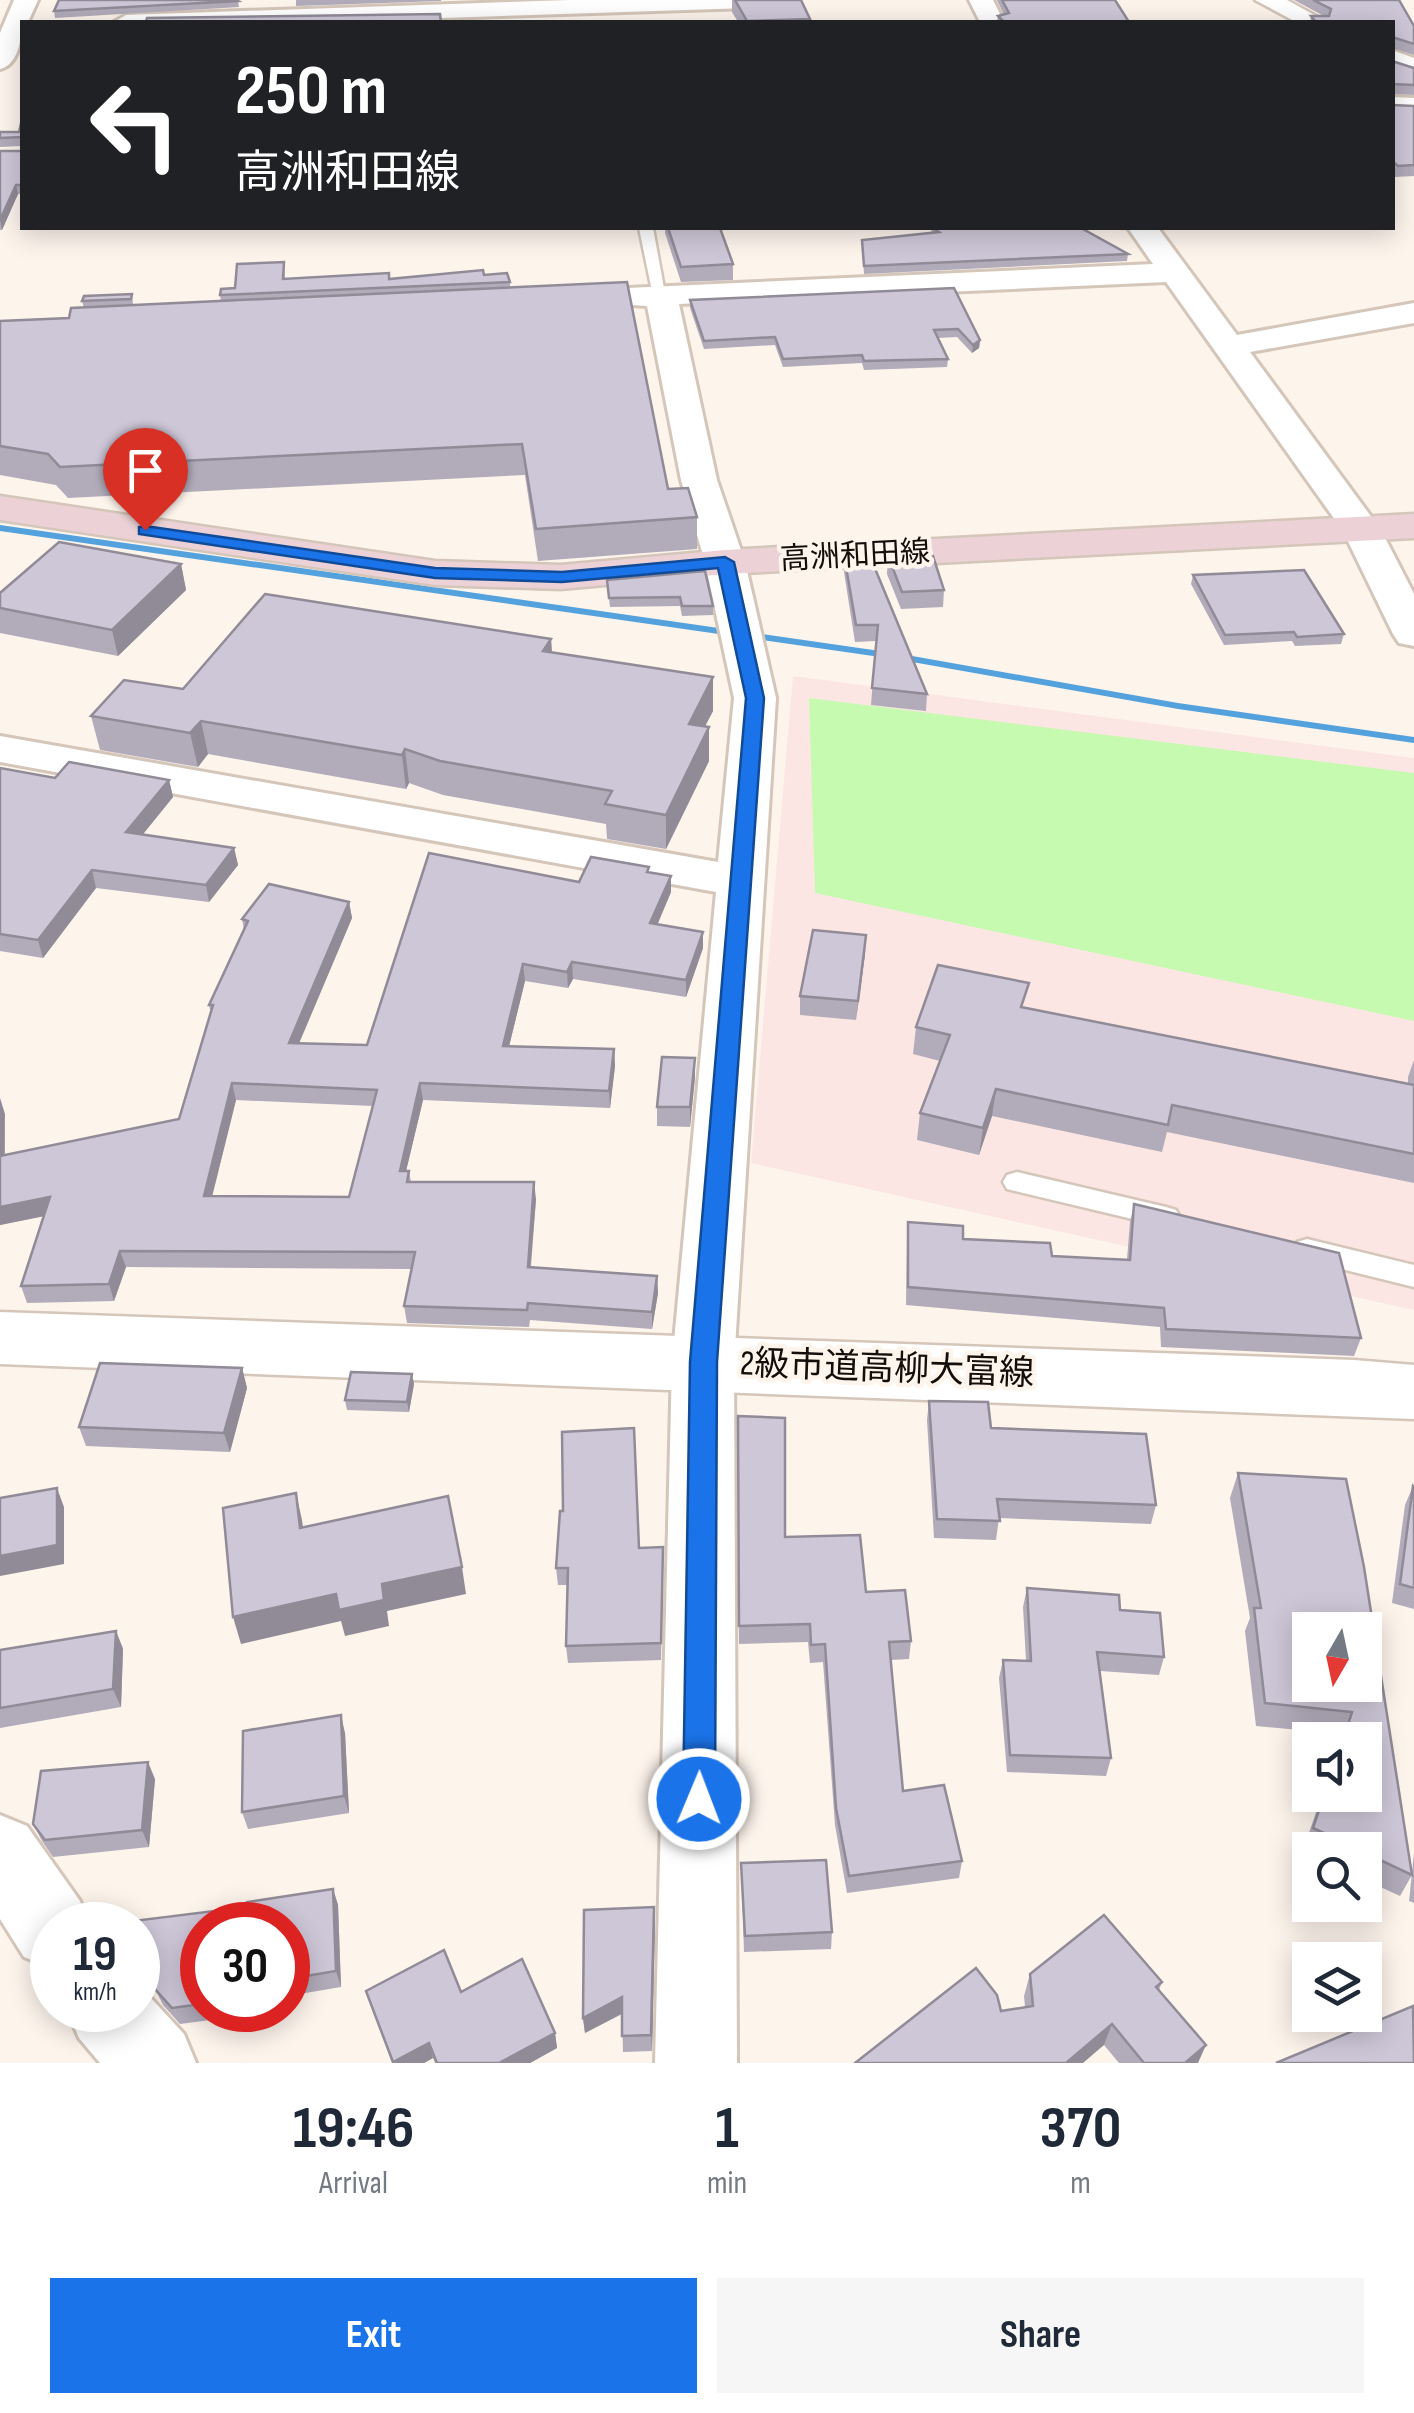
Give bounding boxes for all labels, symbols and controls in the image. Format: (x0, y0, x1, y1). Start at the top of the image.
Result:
text: 250 m (235, 50, 387, 134)
icon: left (70, 60, 200, 190)
text: 高洲和田線 (235, 146, 460, 201)
pin (103, 428, 188, 531)
icon: arrive (118, 443, 173, 498)
street label: 高洲和田線 (779, 534, 931, 578)
street label: 2級市道高柳大富線 (739, 1342, 1035, 1396)
north arrow (1292, 1612, 1382, 1702)
map controls (1292, 1612, 1382, 2032)
button: sound (1292, 1722, 1382, 1812)
position arrow (647, 1747, 751, 1851)
button: search (1292, 1832, 1382, 1922)
speed limit sign: 30 (180, 1902, 310, 2032)
text: 19 (73, 1925, 117, 1985)
button: layers (1292, 1942, 1382, 2032)
text: km/h (73, 1977, 117, 2008)
text: 19:46 (293, 2093, 414, 2165)
text: 1 (715, 2093, 739, 2165)
text: 370 (1040, 2093, 1121, 2165)
text: Arrival (319, 2164, 388, 2203)
text: min (707, 2164, 747, 2203)
text: m (1070, 2164, 1091, 2203)
button: Exit (50, 2278, 697, 2393)
button: Share (717, 2278, 1364, 2393)

